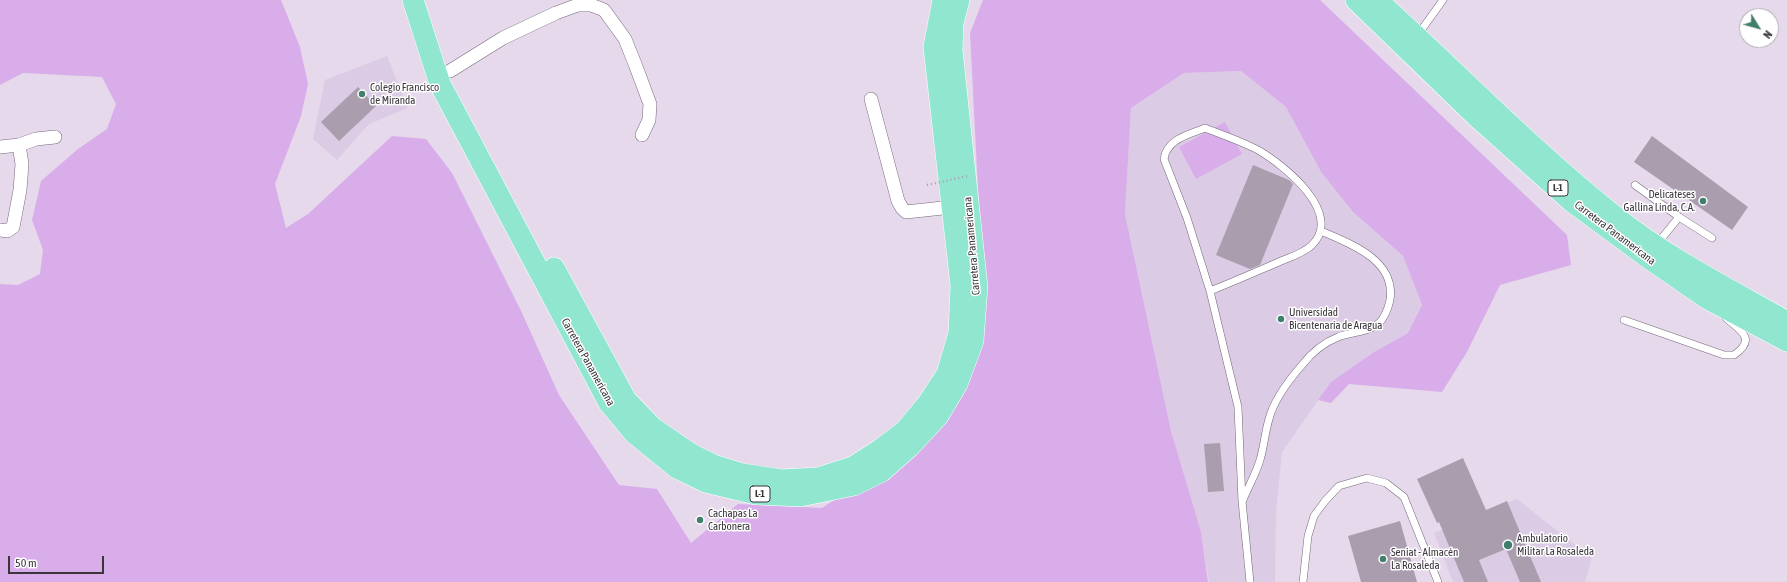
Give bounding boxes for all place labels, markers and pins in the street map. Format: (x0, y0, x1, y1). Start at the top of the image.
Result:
place label: Colegio Francisco de Miranda (370, 81, 439, 107)
marker: Colegio Francisco de Miranda (357, 89, 367, 99)
place label: Delicateses Gallina Linda, C.A. (1624, 188, 1695, 214)
marker: Delicateses Gallina Linda, C.A. (1698, 196, 1708, 206)
place label: Universidad Bicentenaria de Aragua (1289, 306, 1382, 332)
marker: Universidad Bicentenaria de Aragua (1276, 314, 1286, 324)
place label: Cachapas La Carbonera (708, 507, 758, 533)
marker: Cachapas La Carbonera (695, 515, 705, 525)
place label: Ambulatorio Militar La Rosaleda (1517, 532, 1594, 558)
marker: Ambulatorio Militar La Rosaleda (1502, 539, 1514, 551)
place label: Seniat - Almacén La Rosaleda (1391, 546, 1458, 572)
marker: Seniat - Almacén La Rosaleda (1378, 554, 1388, 564)

